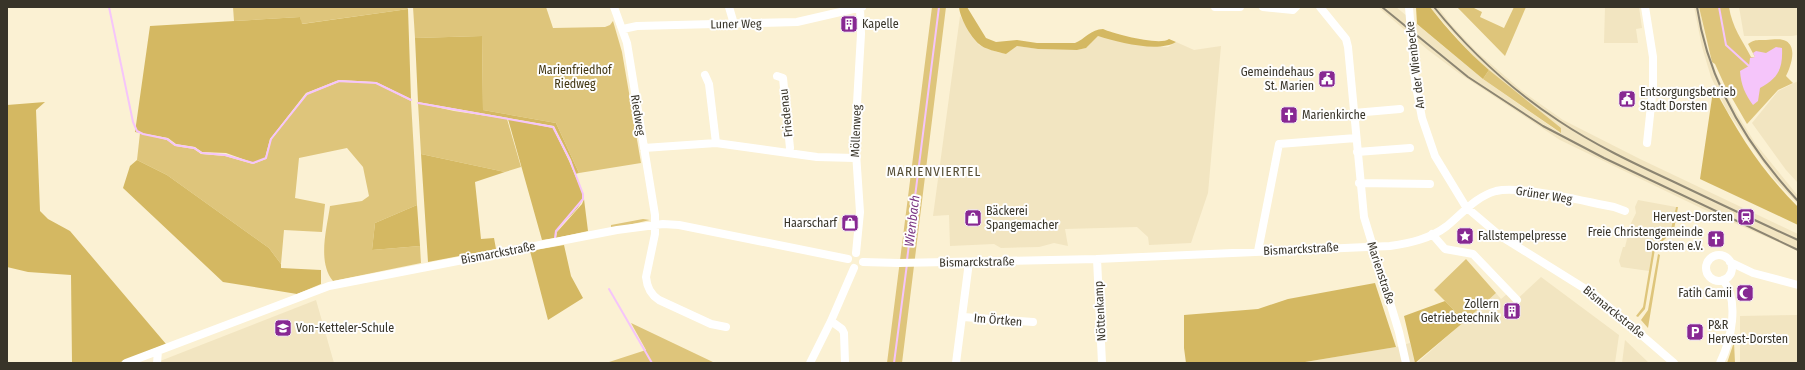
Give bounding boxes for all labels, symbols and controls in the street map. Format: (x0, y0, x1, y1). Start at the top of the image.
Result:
building icon: Kapelle (839, 14, 859, 34)
street label: Luner Weg (710, 17, 762, 31)
place label: Kapelle (862, 17, 899, 31)
street label: An der Wienbecke (1403, 20, 1427, 110)
park label: Marienfriedhof Riedweg (538, 63, 613, 91)
place label: Gemeindehaus St. Marien (1241, 65, 1314, 93)
public building icon: Gemeindehaus St. Marien (1317, 69, 1337, 89)
place label: Entsorgungsbetrieb Stadt Dorsten (1640, 85, 1736, 113)
street label: Friedenau (776, 88, 796, 138)
public building icon: Entsorgungsbetrieb Stadt Dorsten (1617, 89, 1637, 109)
street label: Riedweg (628, 93, 648, 137)
street label: Möllenweg (848, 104, 864, 158)
church icon: Marienkirche (1279, 105, 1299, 125)
place label: Marienkirche (1302, 108, 1366, 122)
district label: MARIENVIERTEL (887, 164, 981, 179)
street label: Grüner Weg (1515, 184, 1574, 206)
water label: Wienbach (901, 194, 923, 248)
place label: Bäckerei Spangemacher (986, 204, 1059, 232)
station icon: Hervest-Dorsten (1736, 207, 1756, 227)
shop icon: Bäckerei Spangemacher (963, 208, 983, 228)
place label: Hervest-Dorsten (1653, 210, 1733, 224)
shop icon: Haarscharf (840, 213, 860, 233)
place label: Haarscharf (784, 216, 838, 230)
place label: Freie Christengemeinde Dorsten e.V. (1588, 225, 1703, 253)
place icon: Fallstempelpresse (1455, 226, 1475, 246)
place label: Fallstempelpresse (1478, 229, 1566, 243)
church icon: Freie Christengemeinde Dorsten e.V. (1706, 229, 1726, 249)
street label: Bismarckstraße (460, 239, 536, 267)
street label: Bismarckstraße (1263, 240, 1339, 258)
street label: Marienstraße (1364, 240, 1398, 306)
street label: Bismarckstraße (939, 254, 1015, 270)
street label: Nöttenkamp (1091, 280, 1109, 342)
street label: Bismarckstraße (1580, 283, 1648, 341)
mosque icon: Fatih Camii (1735, 283, 1755, 303)
place label: Fatih Camii (1678, 286, 1732, 300)
place label: Zollern Getriebetechnik (1421, 297, 1499, 325)
building icon: Zollern Getriebetechnik (1502, 301, 1522, 321)
street label: Im Örtken (973, 309, 1023, 329)
school or university icon: Von-Ketteler-Schule (273, 318, 293, 338)
place label: P&R Hervest-Dorsten (1708, 318, 1788, 346)
place label: Von-Ketteler-Schule (296, 321, 394, 335)
parking icon: P&R Hervest-Dorsten (1685, 322, 1705, 342)

